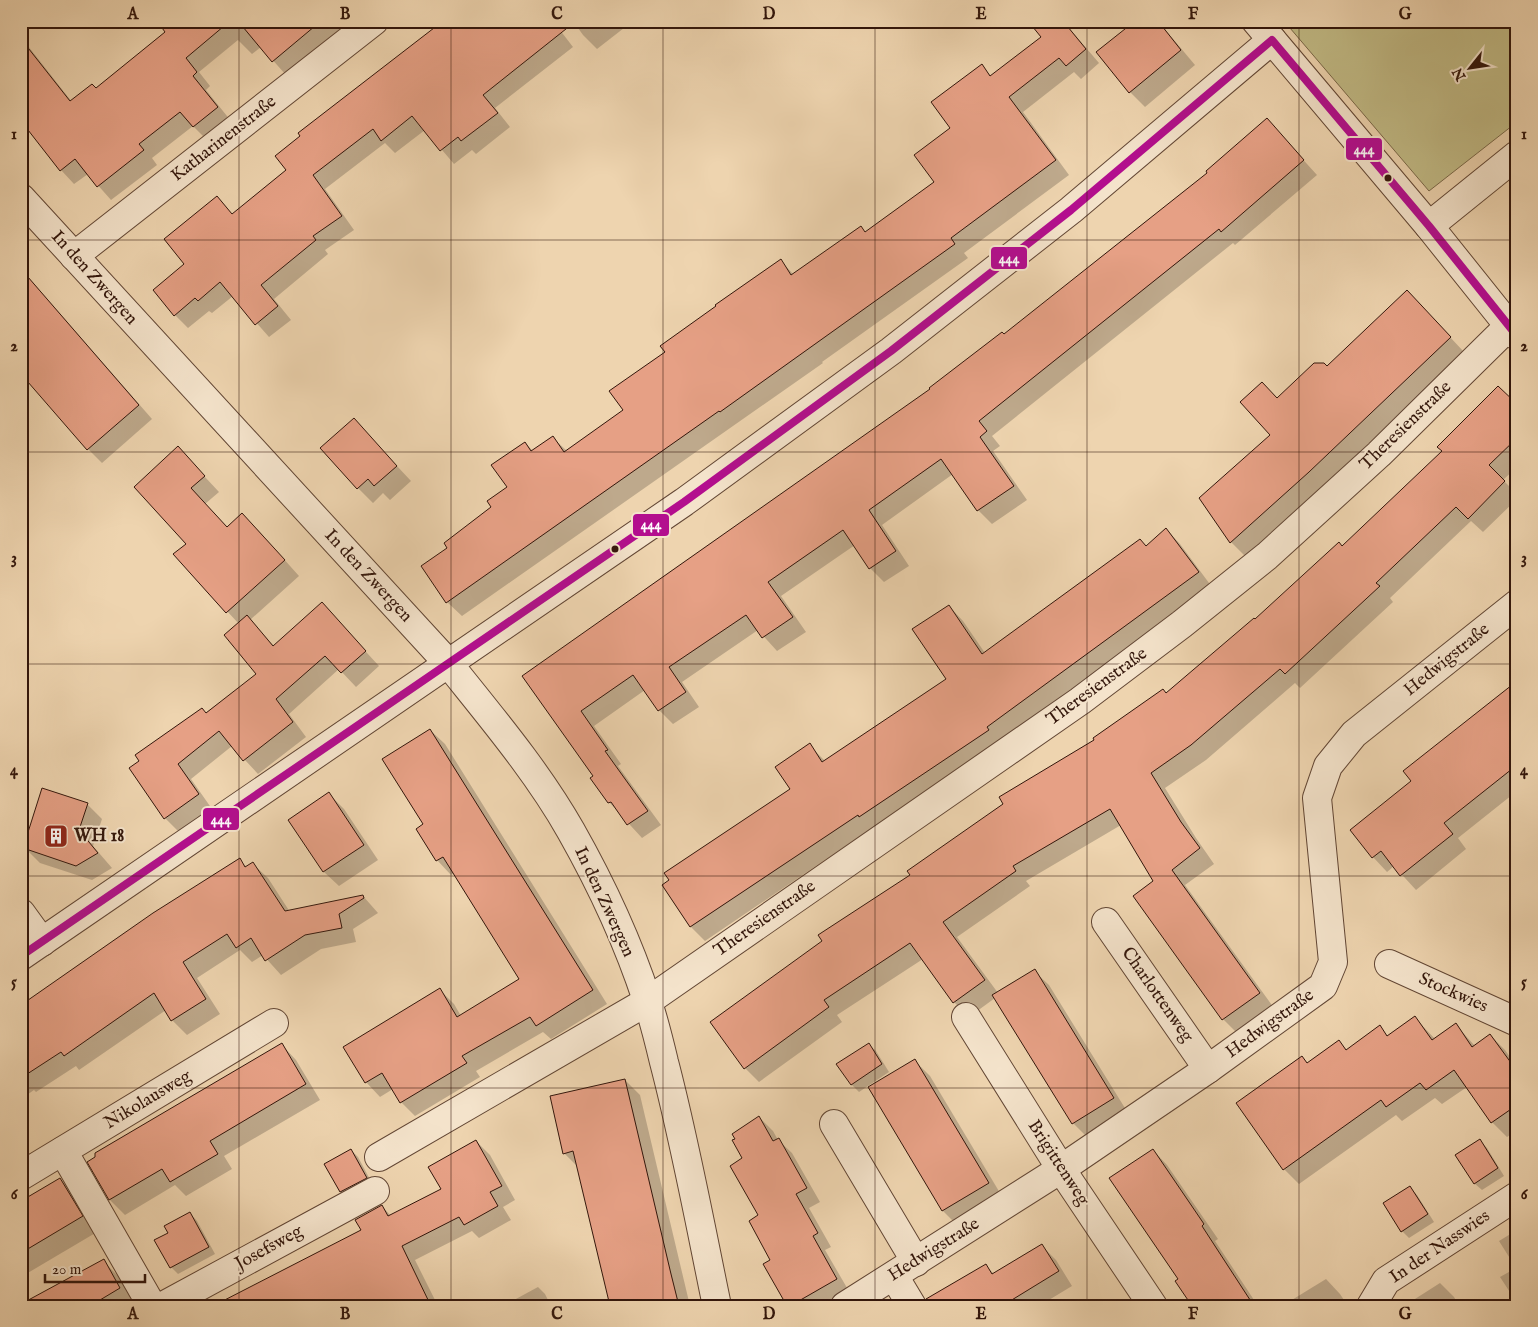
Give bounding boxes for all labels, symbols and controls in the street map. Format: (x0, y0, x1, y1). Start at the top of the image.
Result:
text: A (127, 5, 140, 25)
text: B (340, 5, 351, 25)
text: C (551, 5, 563, 25)
text: D (763, 5, 776, 25)
text: E (975, 5, 987, 25)
text: F (1188, 5, 1199, 25)
text: G (1399, 5, 1412, 25)
north arrow (1446, 42, 1496, 92)
text: N (1449, 64, 1471, 85)
street label: Katharinenstraße (167, 91, 281, 187)
text: 1 (11, 125, 17, 145)
text: 1 (1521, 125, 1527, 145)
line badge: 444 (1345, 137, 1383, 161)
text: 444 (1354, 141, 1375, 159)
unlabelled marker (1383, 173, 1393, 183)
street label: In den Zwergen (46, 226, 143, 330)
line badge: 444 (990, 246, 1028, 270)
text: 444 (999, 250, 1020, 268)
text: 2 (10, 337, 18, 357)
text: 2 (1520, 337, 1528, 357)
street label: Theresienstraße (1355, 376, 1457, 476)
line badge: 444 (632, 513, 670, 537)
text: 444 (641, 516, 662, 534)
street label: In den Zwergen (319, 525, 417, 628)
unlabelled marker (610, 544, 620, 554)
text: 3 (11, 549, 17, 569)
text: 3 (1521, 549, 1527, 569)
street label: Hedwigstraße (1399, 618, 1495, 702)
street label: Theresienstraße (1042, 643, 1152, 731)
text: 4 (10, 761, 19, 781)
text: 4 (1520, 761, 1529, 781)
line badge: 444 (202, 807, 240, 831)
text: 444 (211, 811, 232, 829)
building icon: WH 18 (43, 823, 69, 849)
place label: WH 18 (73, 825, 124, 848)
street label: In den Zwergen (568, 843, 640, 961)
street label: Theresienstraße (710, 875, 820, 963)
street label: Charlottenweg (1116, 943, 1198, 1047)
street label: Stockwies (1415, 968, 1491, 1018)
text: 5 (11, 973, 17, 993)
text: 5 (1521, 973, 1527, 993)
street label: Hedwigstraße (1221, 984, 1319, 1064)
street label: Nikolausweg (100, 1065, 196, 1135)
street label: Brigittenweg (1022, 1116, 1094, 1210)
text: 6 (11, 1185, 19, 1205)
text: 6 (1521, 1185, 1529, 1205)
street label: In der Nasswies (1385, 1205, 1495, 1289)
street label: Hedwigstraße (884, 1213, 984, 1287)
street label: Josefsweg (229, 1220, 307, 1277)
scale bar (45, 1252, 145, 1284)
text: 20 m (52, 1260, 82, 1279)
text: A (127, 1305, 140, 1325)
text: B (340, 1305, 351, 1325)
text: C (551, 1305, 563, 1325)
text: D (763, 1305, 776, 1325)
text: E (975, 1305, 987, 1325)
text: F (1188, 1305, 1199, 1325)
text: G (1399, 1305, 1412, 1325)

